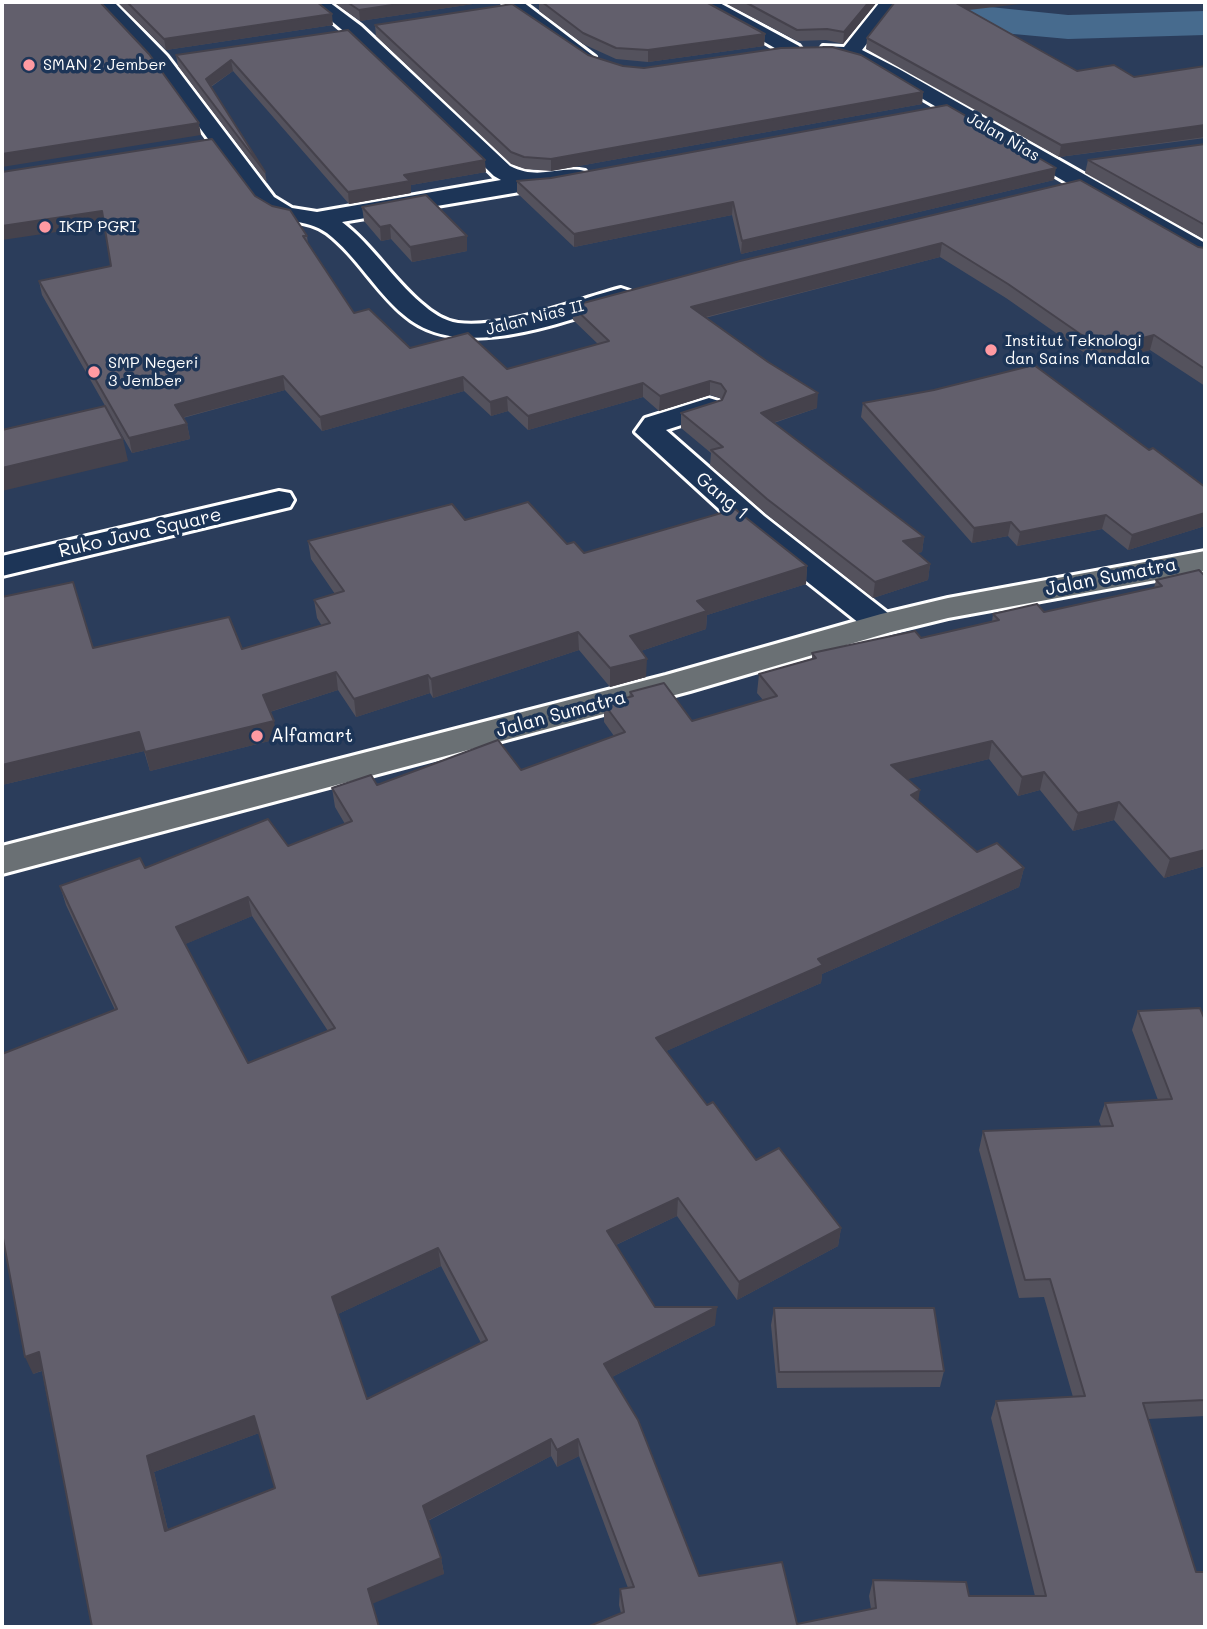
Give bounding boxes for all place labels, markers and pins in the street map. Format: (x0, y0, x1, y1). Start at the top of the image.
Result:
place label: SMAN 2 Jember (43, 55, 166, 75)
marker: SMAN 2 Jember (21, 57, 37, 73)
place label: IKIP PGRI (59, 217, 137, 237)
marker: IKIP PGRI (37, 219, 53, 235)
place label: Institut Teknologi dan Sains Mandala (1005, 331, 1150, 369)
marker: Institut Teknologi dan Sains Mandala (983, 342, 999, 358)
place label: SMP Negeri 3 Jember (108, 353, 198, 391)
marker: SMP Negeri 3 Jember (86, 364, 102, 380)
place label: Alfamart (271, 725, 353, 747)
marker: Alfamart (249, 728, 265, 744)

